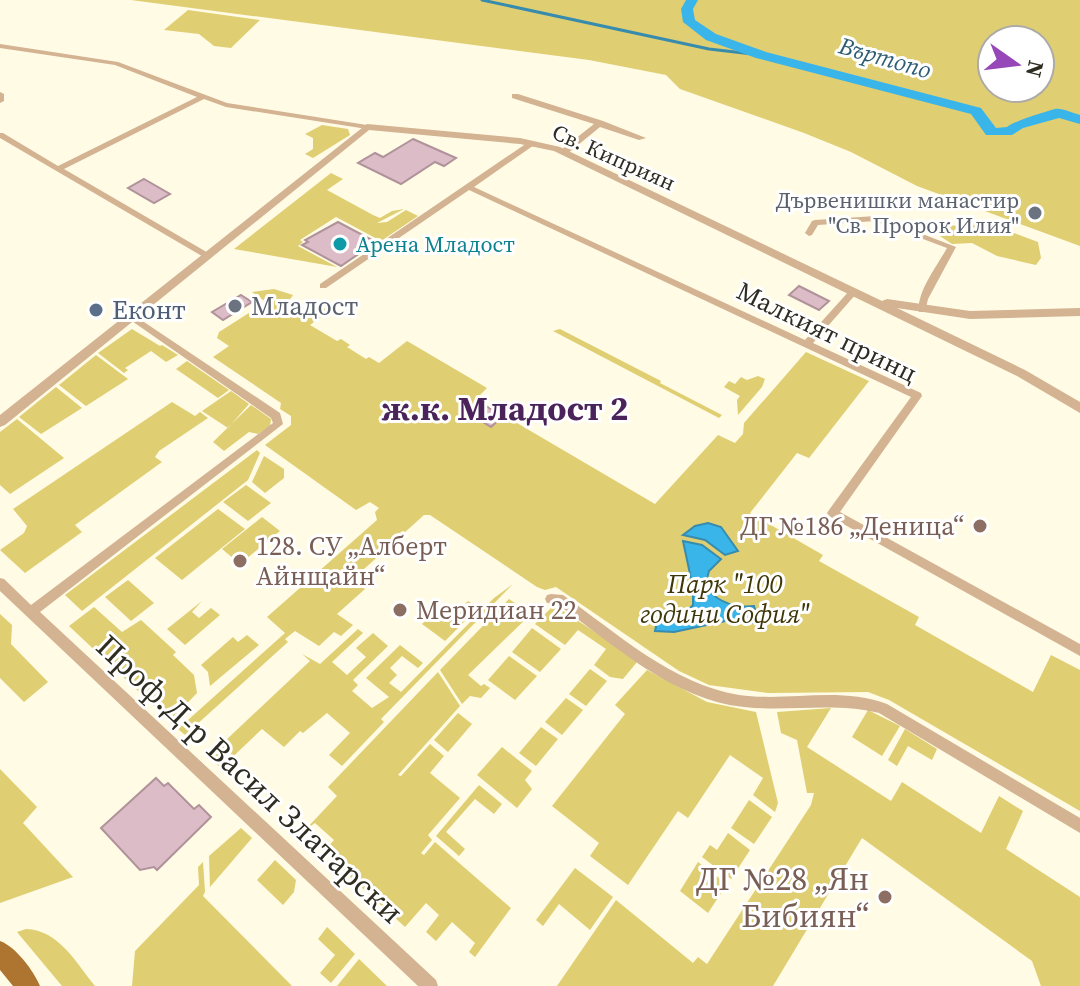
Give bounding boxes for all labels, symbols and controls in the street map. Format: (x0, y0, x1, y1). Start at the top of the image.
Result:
north arrow (976, 24, 1056, 104)
water label: Въртопо (834, 28, 935, 86)
text: N (1019, 57, 1052, 80)
street label: Св. Киприян (548, 117, 680, 197)
place label: Дървенишки манастир "Св. Пророк Илия" (776, 185, 1019, 240)
marker: Дървенишки манастир "Св. Пророк Илия" (1026, 204, 1044, 222)
place label: Арена Младост (356, 229, 515, 259)
marker: Арена Младост (331, 235, 349, 253)
street label: Малкият принц (731, 273, 923, 391)
place label: Младост (251, 288, 358, 324)
place label: Еконт (112, 292, 186, 328)
marker: Младост (226, 297, 244, 315)
marker: Еконт (87, 301, 105, 319)
district label: ж.к. Младост 2 (382, 385, 628, 431)
place label: ДГ №186 „Деница“ (740, 508, 964, 544)
marker: ДГ №186 „Деница“ (971, 517, 989, 535)
place label: 128. СУ „Алберт Айнщайн“ (256, 528, 447, 594)
marker: 128. СУ „Алберт Айнщайн“ (231, 552, 249, 570)
park label: Парк "100 години София" (640, 566, 810, 632)
place label: Меридиан 22 (416, 592, 577, 628)
marker: Меридиан 22 (391, 601, 409, 619)
street label: Проф.Д-р Васил Златарски (87, 625, 413, 933)
place label: ДГ №28 „Ян Бибиян“ (696, 857, 869, 938)
marker: ДГ №28 „Ян Бибиян“ (876, 888, 894, 906)

